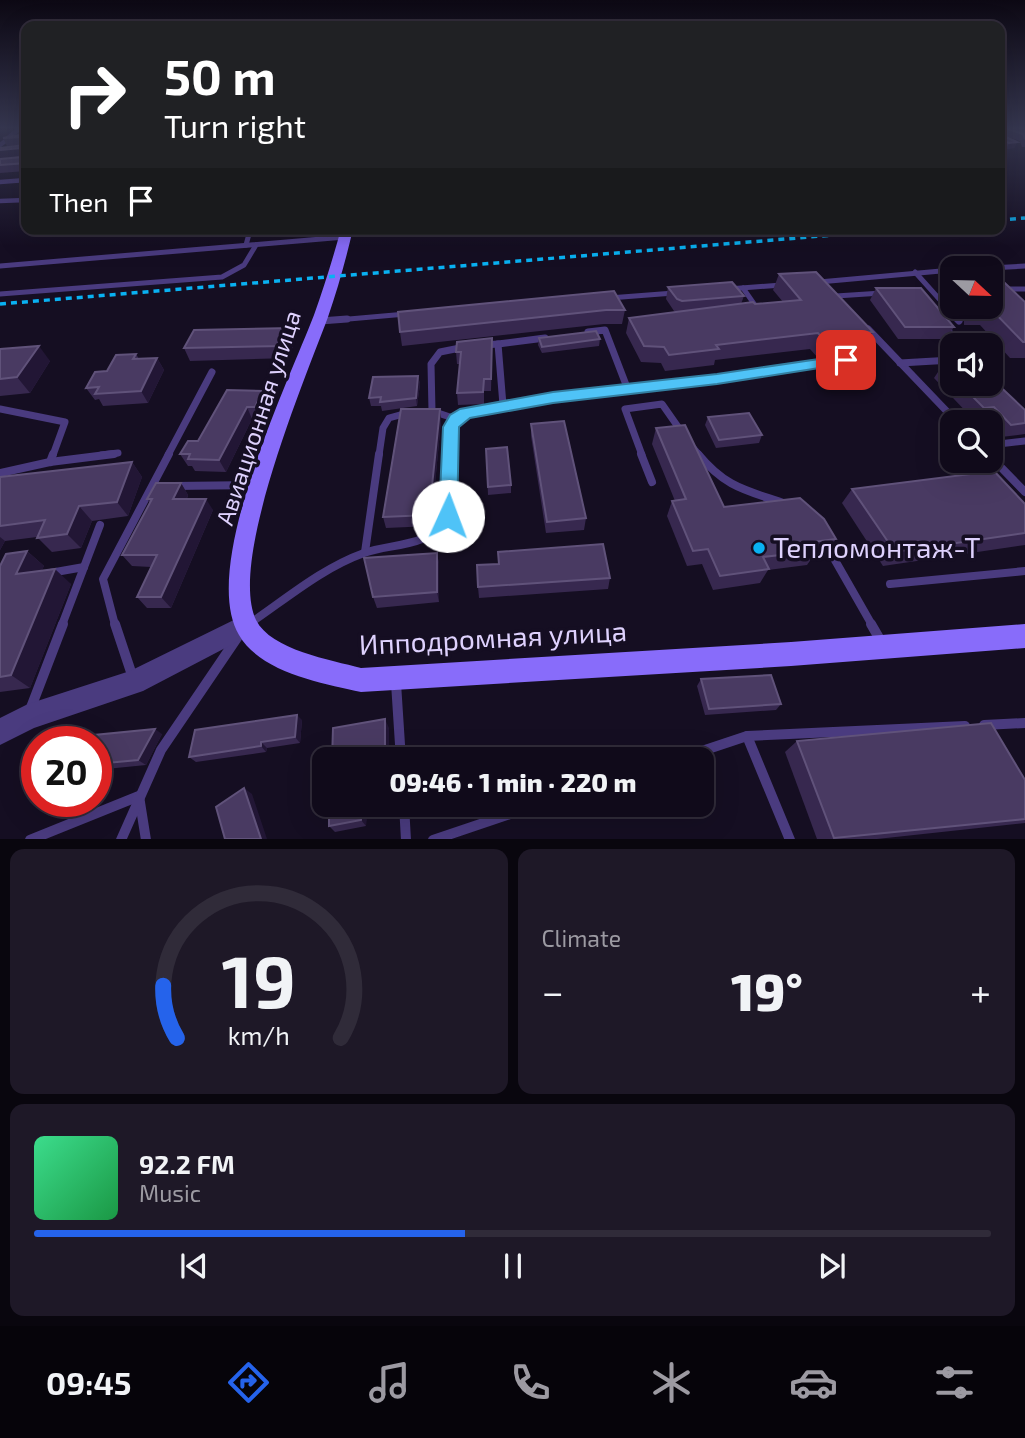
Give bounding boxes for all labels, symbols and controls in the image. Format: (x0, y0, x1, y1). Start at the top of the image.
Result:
text: 50 m (164, 46, 276, 105)
icon: right (49, 49, 140, 140)
text: Turn right (164, 106, 306, 144)
icon: arrive (122, 182, 160, 220)
text: Then (49, 186, 108, 217)
north arrow (940, 256, 1003, 318)
map controls (940, 256, 1003, 473)
street label: Авиационная улица (209, 306, 307, 529)
pin (816, 330, 876, 390)
button: sound (940, 333, 1003, 396)
icon: arrive (827, 341, 865, 379)
button: search (940, 410, 1003, 473)
position arrow (411, 479, 485, 553)
place label: Тепломонтаж-Т (773, 530, 981, 564)
marker: Тепломонтаж-Т (751, 540, 767, 556)
street label: Ипподромная улица (358, 613, 628, 661)
speed limit sign: 20 (21, 726, 112, 817)
text: 09:46 · 1 min · 220 m (389, 766, 637, 797)
text: Climate (542, 924, 621, 952)
text: 19 (222, 935, 296, 1023)
text: 19° (731, 959, 803, 1021)
text: − (542, 968, 564, 1014)
text: + (970, 968, 991, 1014)
text: km/h (228, 1019, 290, 1049)
text: 92.2 FM (139, 1148, 235, 1179)
text: Music (139, 1179, 201, 1207)
icon: previous (175, 1247, 213, 1285)
icon: pause (494, 1247, 532, 1285)
icon: next (813, 1247, 851, 1285)
icon: directions (224, 1358, 273, 1407)
icon: music (365, 1358, 414, 1407)
icon: phone (506, 1358, 555, 1407)
icon: climate (647, 1358, 696, 1407)
icon: car (789, 1358, 838, 1407)
icon: filters (930, 1358, 979, 1407)
text: 09:45 (46, 1363, 131, 1401)

